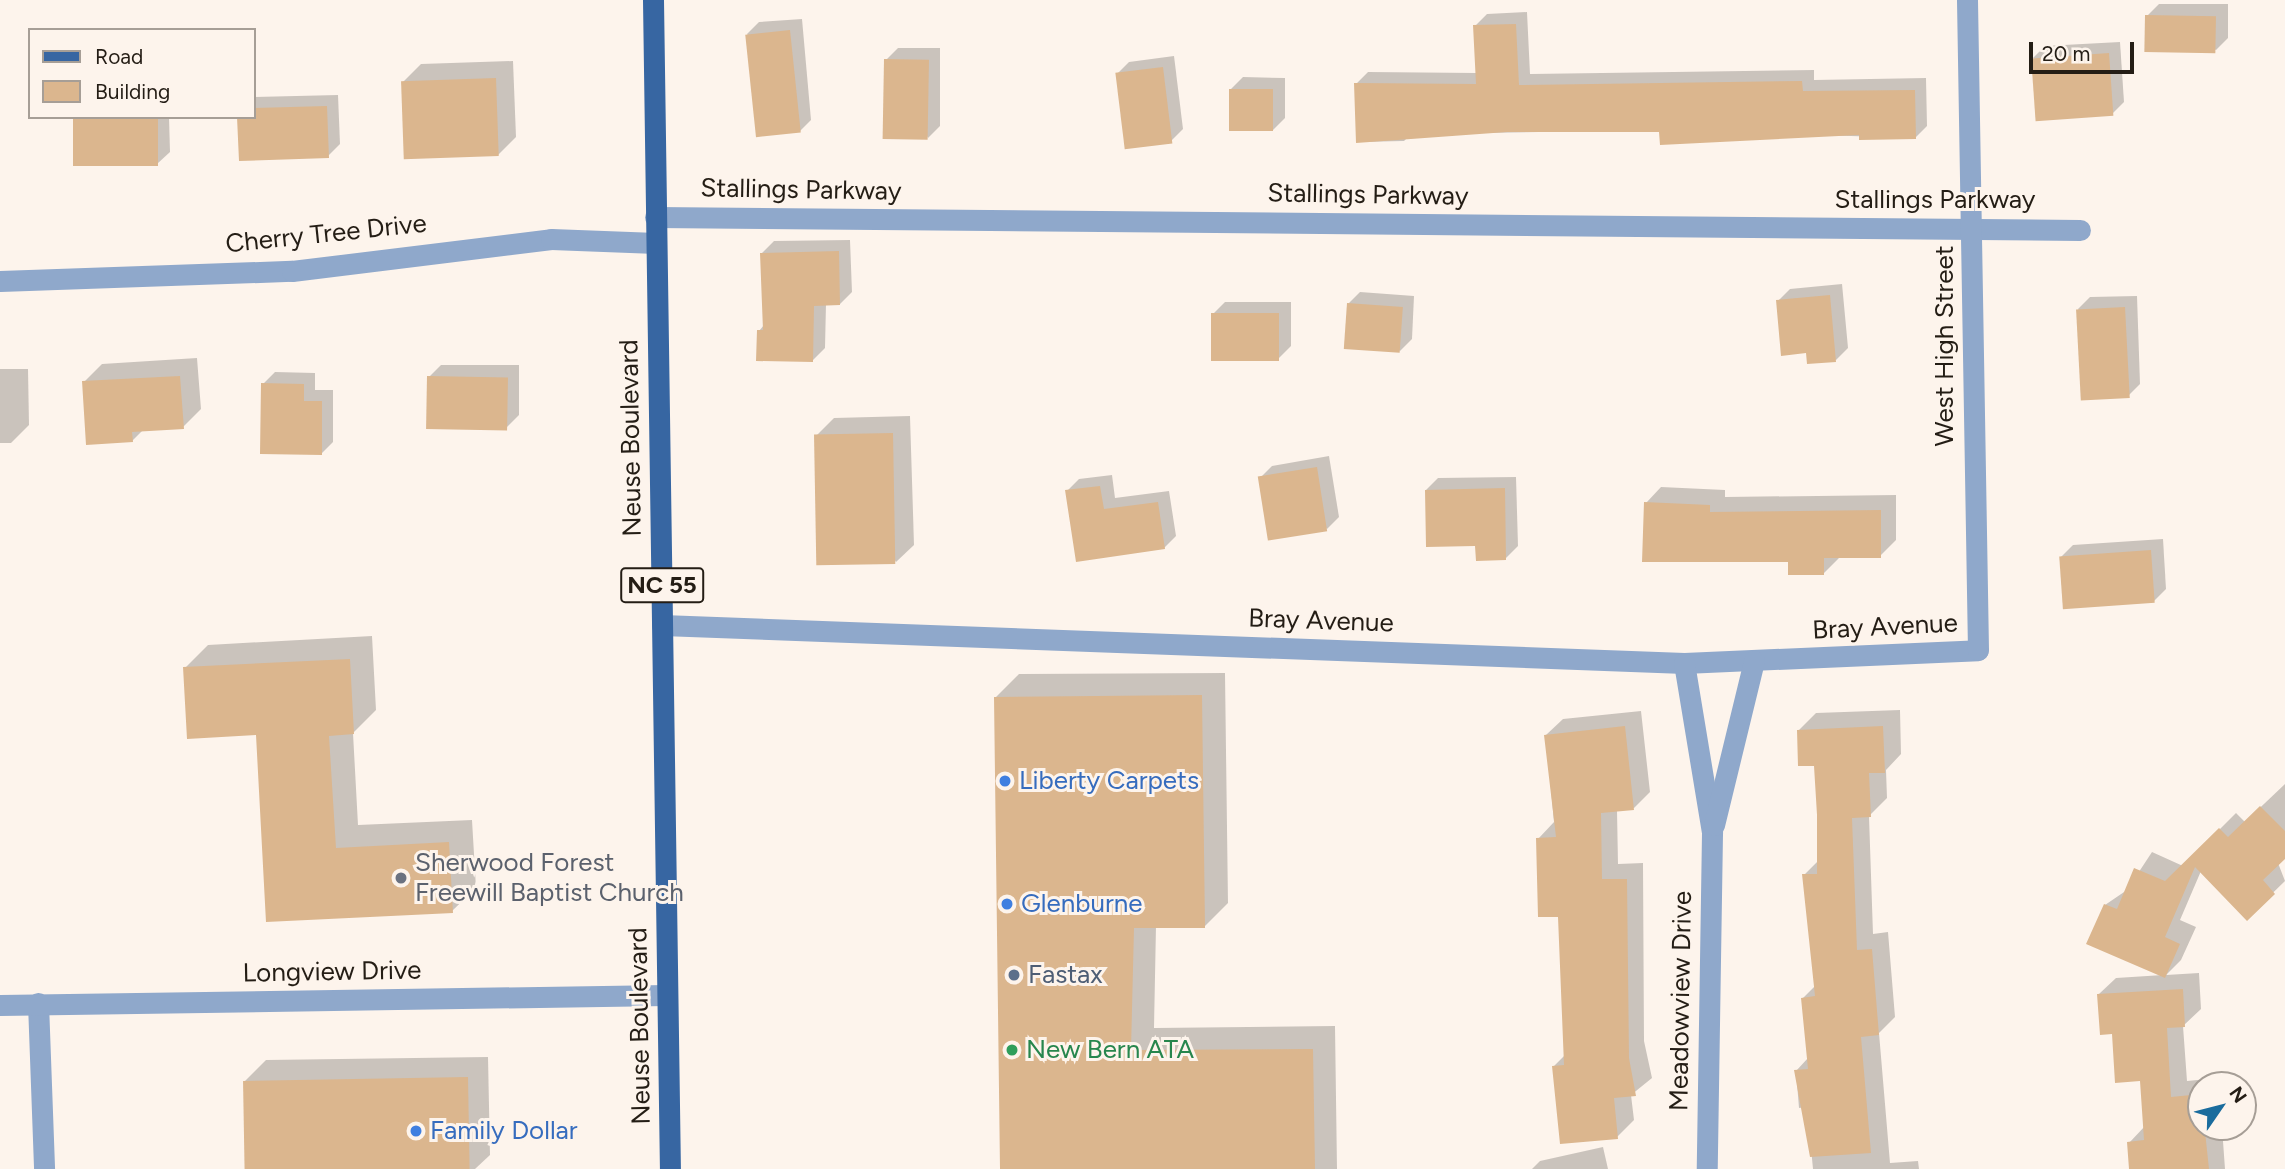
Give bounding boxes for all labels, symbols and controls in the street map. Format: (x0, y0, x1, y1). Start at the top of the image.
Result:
legend (28, 28, 256, 119)
scale bar (2033, 28, 2138, 72)
text: 20 m (2042, 41, 2090, 66)
text: Road (95, 44, 143, 69)
text: Building (95, 79, 170, 104)
street label: Stallings Parkway (700, 173, 902, 207)
street label: Stallings Parkway (1267, 178, 1469, 212)
street label: Stallings Parkway (1834, 184, 2036, 216)
street label: Cherry Tree Drive (224, 208, 428, 260)
street label: West High Street (1929, 245, 1961, 447)
street label: Neuse Boulevard (614, 339, 648, 537)
road number: NC 55 (620, 564, 704, 606)
street label: Bray Avenue (1248, 603, 1394, 639)
street label: Bray Avenue (1811, 608, 1959, 646)
place label: Liberty Carpets (1019, 765, 1199, 797)
marker: Liberty Carpets (997, 773, 1013, 789)
place label: Sherwood Forest Freewill Baptist Church (415, 847, 684, 908)
marker: Sherwood Forest Freewill Baptist Church (393, 870, 409, 886)
place label: Glenburne (1021, 888, 1142, 920)
street label: Meadowview Drive (1663, 891, 1699, 1111)
marker: Glenburne (999, 896, 1015, 912)
street label: Neuse Boulevard (623, 927, 657, 1125)
street label: Longview Drive (242, 955, 422, 989)
place label: Fastax (1028, 959, 1103, 991)
marker: Fastax (1006, 967, 1022, 983)
place label: New Bern ATA (1026, 1034, 1194, 1066)
marker: New Bern ATA (1004, 1042, 1020, 1058)
north arrow (2187, 1071, 2257, 1141)
text: N (2224, 1082, 2252, 1107)
place label: Family Dollar (430, 1115, 578, 1147)
marker: Family Dollar (408, 1123, 424, 1139)

